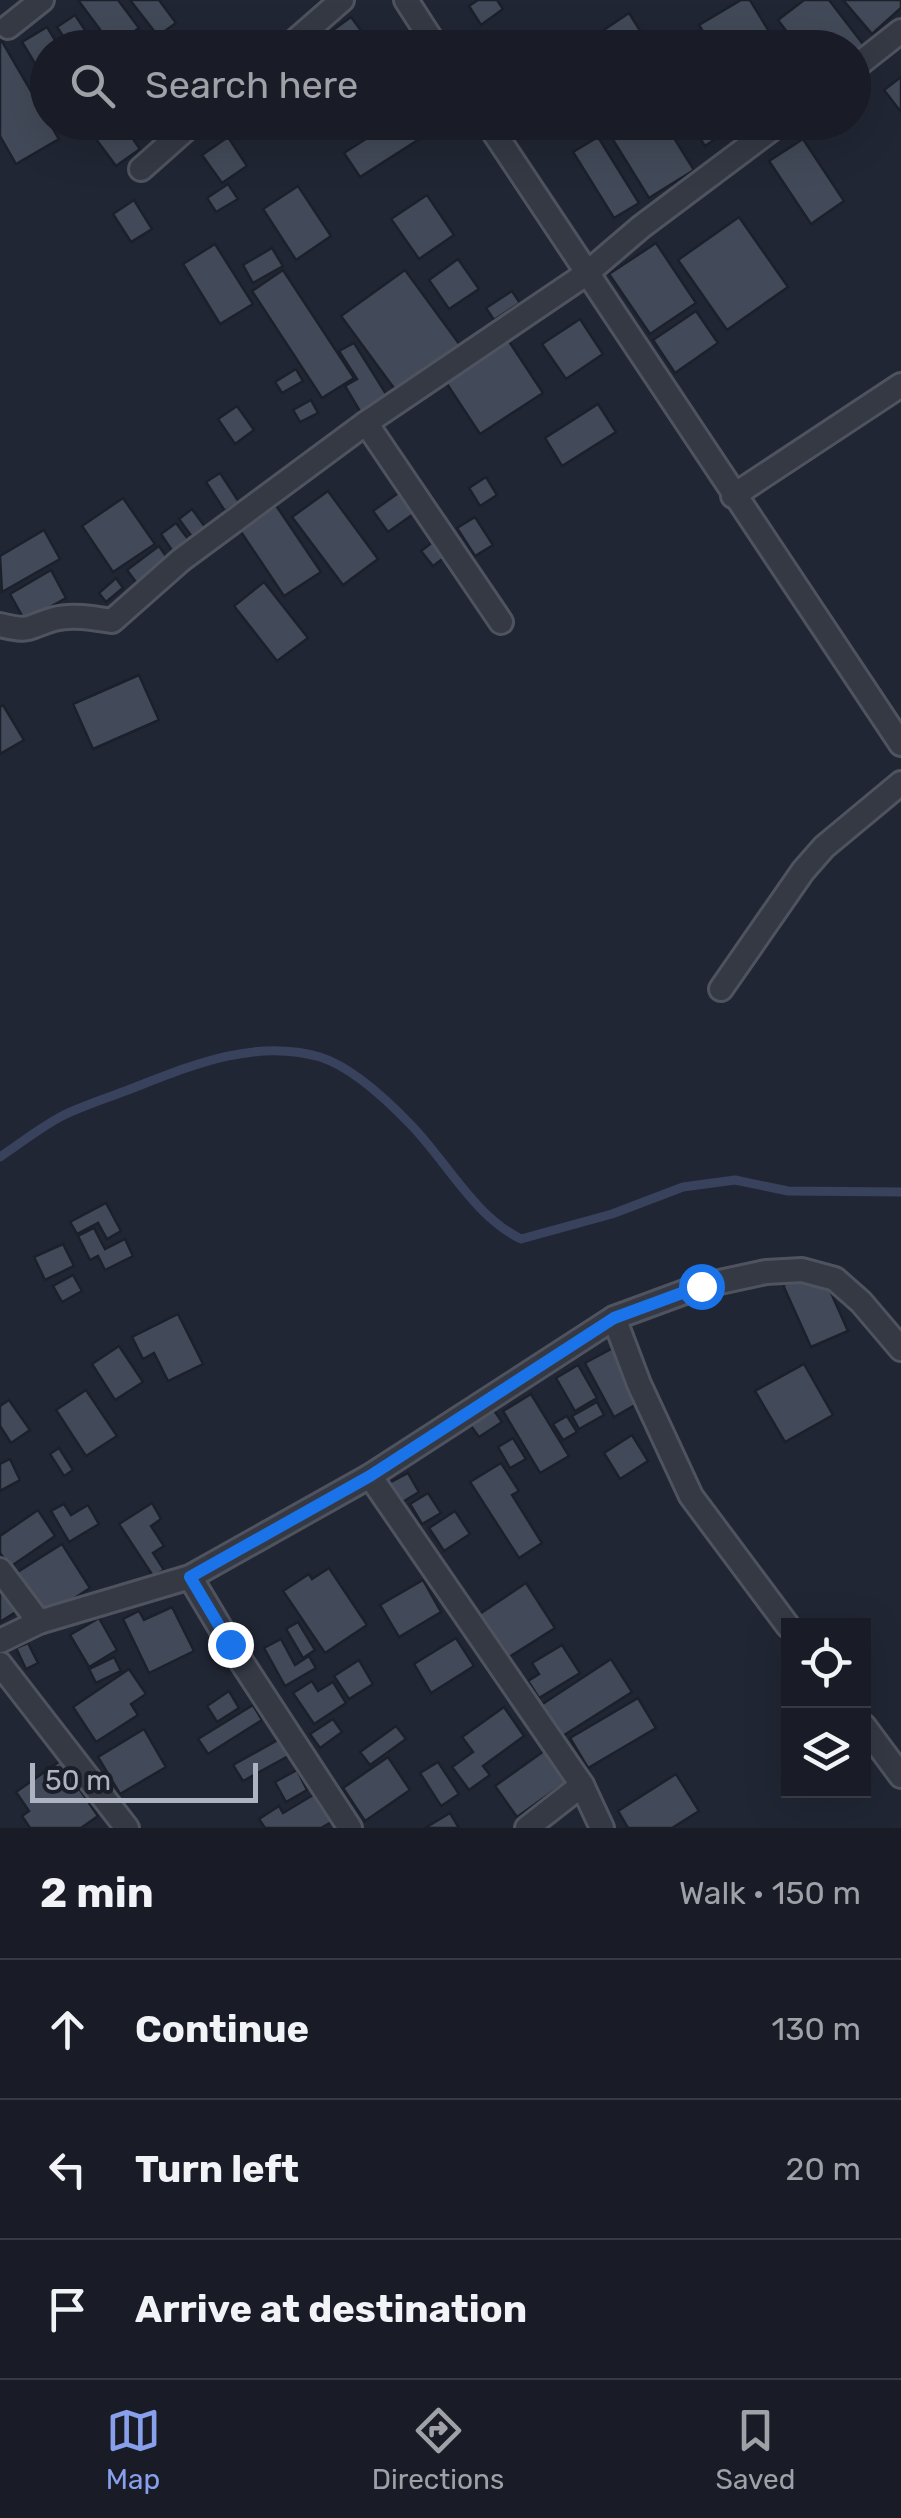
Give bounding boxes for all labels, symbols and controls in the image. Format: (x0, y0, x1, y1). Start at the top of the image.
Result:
search box (30, 30, 871, 140)
icon: search (65, 58, 120, 113)
text: Search here (145, 62, 358, 108)
route start (679, 1264, 725, 1310)
map controls (781, 1618, 871, 1798)
button: locate (781, 1618, 871, 1708)
route end (208, 1622, 254, 1668)
button: layers (781, 1708, 871, 1798)
scale bar (30, 1758, 258, 1802)
text: 50 m (45, 1764, 111, 1797)
text: 2 min (40, 1868, 154, 1918)
text: Walk · 150 m (679, 1874, 861, 1912)
icon: ahead (40, 2002, 95, 2057)
text: Continue (135, 2006, 309, 2052)
text: 130 m (771, 2010, 861, 2048)
icon: left (40, 2142, 95, 2197)
text: Turn left (135, 2146, 299, 2192)
text: 20 m (786, 2150, 861, 2188)
icon: arrive (40, 2282, 95, 2337)
text: Arrive at destination (135, 2286, 527, 2332)
tab: Map (106, 2403, 161, 2496)
tab: Directions (372, 2403, 504, 2496)
tab: Saved (715, 2403, 795, 2496)

